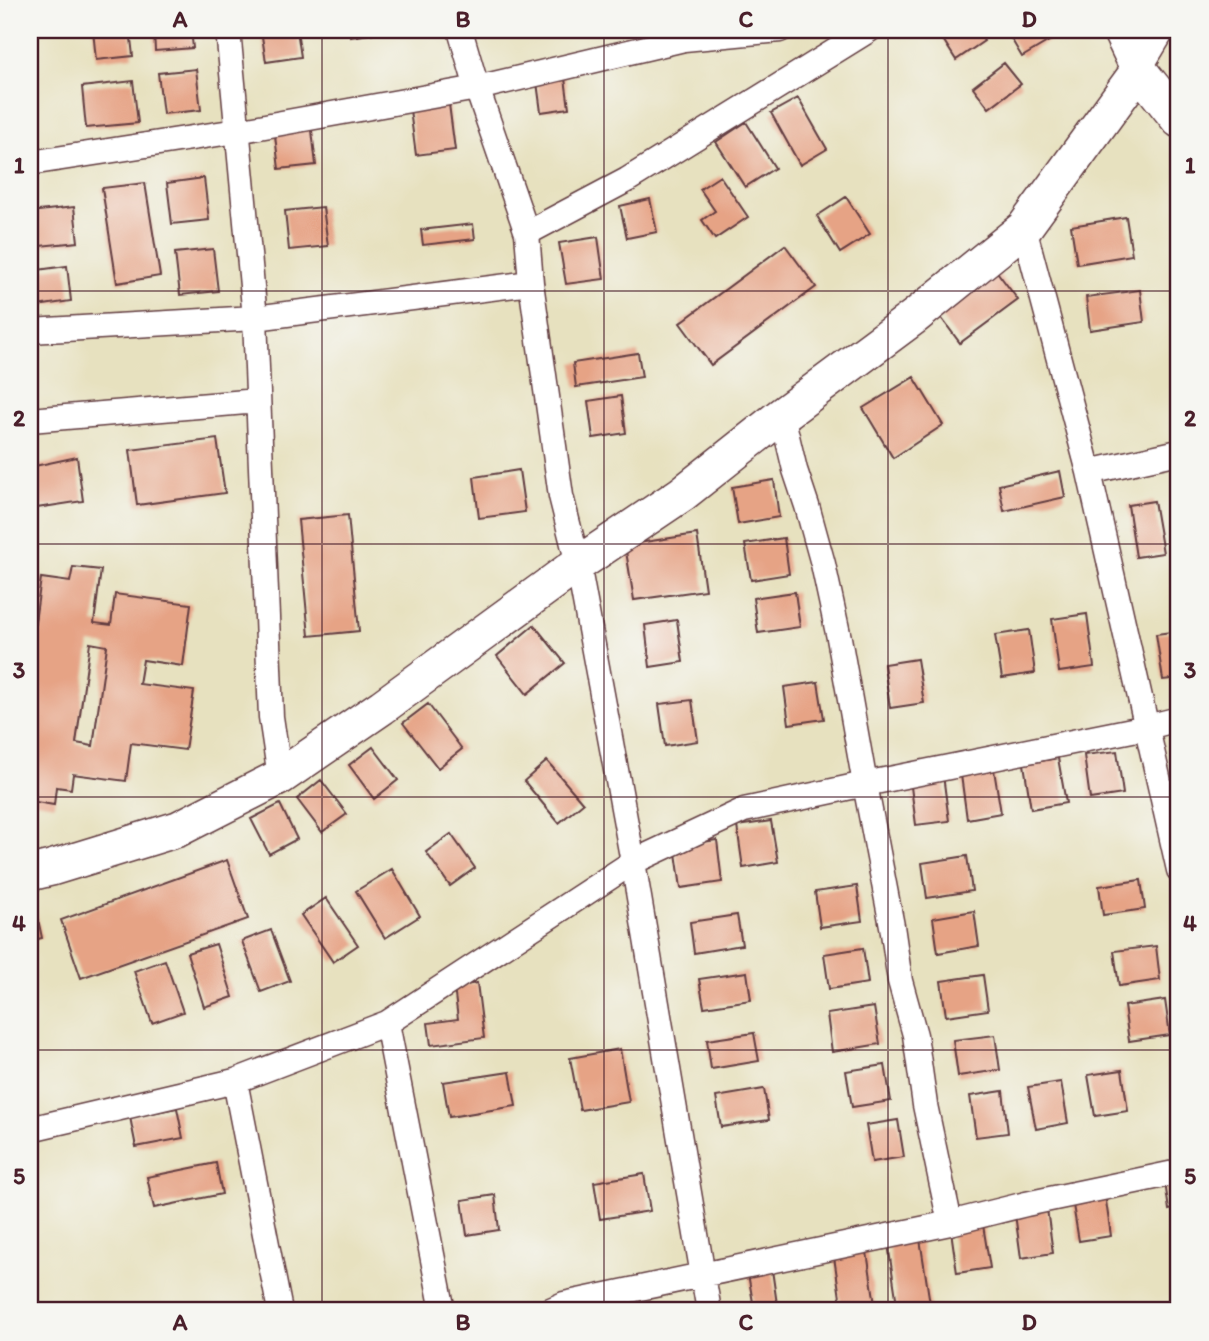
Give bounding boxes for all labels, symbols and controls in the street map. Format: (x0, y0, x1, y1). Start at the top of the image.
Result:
text: A (172, 5, 188, 33)
text: B (456, 5, 471, 33)
text: C (739, 5, 754, 33)
text: D (1021, 5, 1037, 33)
text: 1 (14, 151, 25, 179)
text: 1 (1185, 151, 1196, 179)
text: 2 (13, 404, 26, 432)
text: 2 (1184, 404, 1197, 432)
text: 3 (13, 656, 26, 684)
text: 3 (1184, 656, 1197, 684)
text: 4 (12, 909, 26, 937)
text: 4 (1183, 909, 1197, 937)
text: 5 (13, 1162, 25, 1190)
text: 5 (1184, 1162, 1196, 1190)
text: A (172, 1308, 188, 1336)
text: B (456, 1308, 471, 1336)
text: C (739, 1308, 754, 1336)
text: D (1021, 1308, 1037, 1336)

